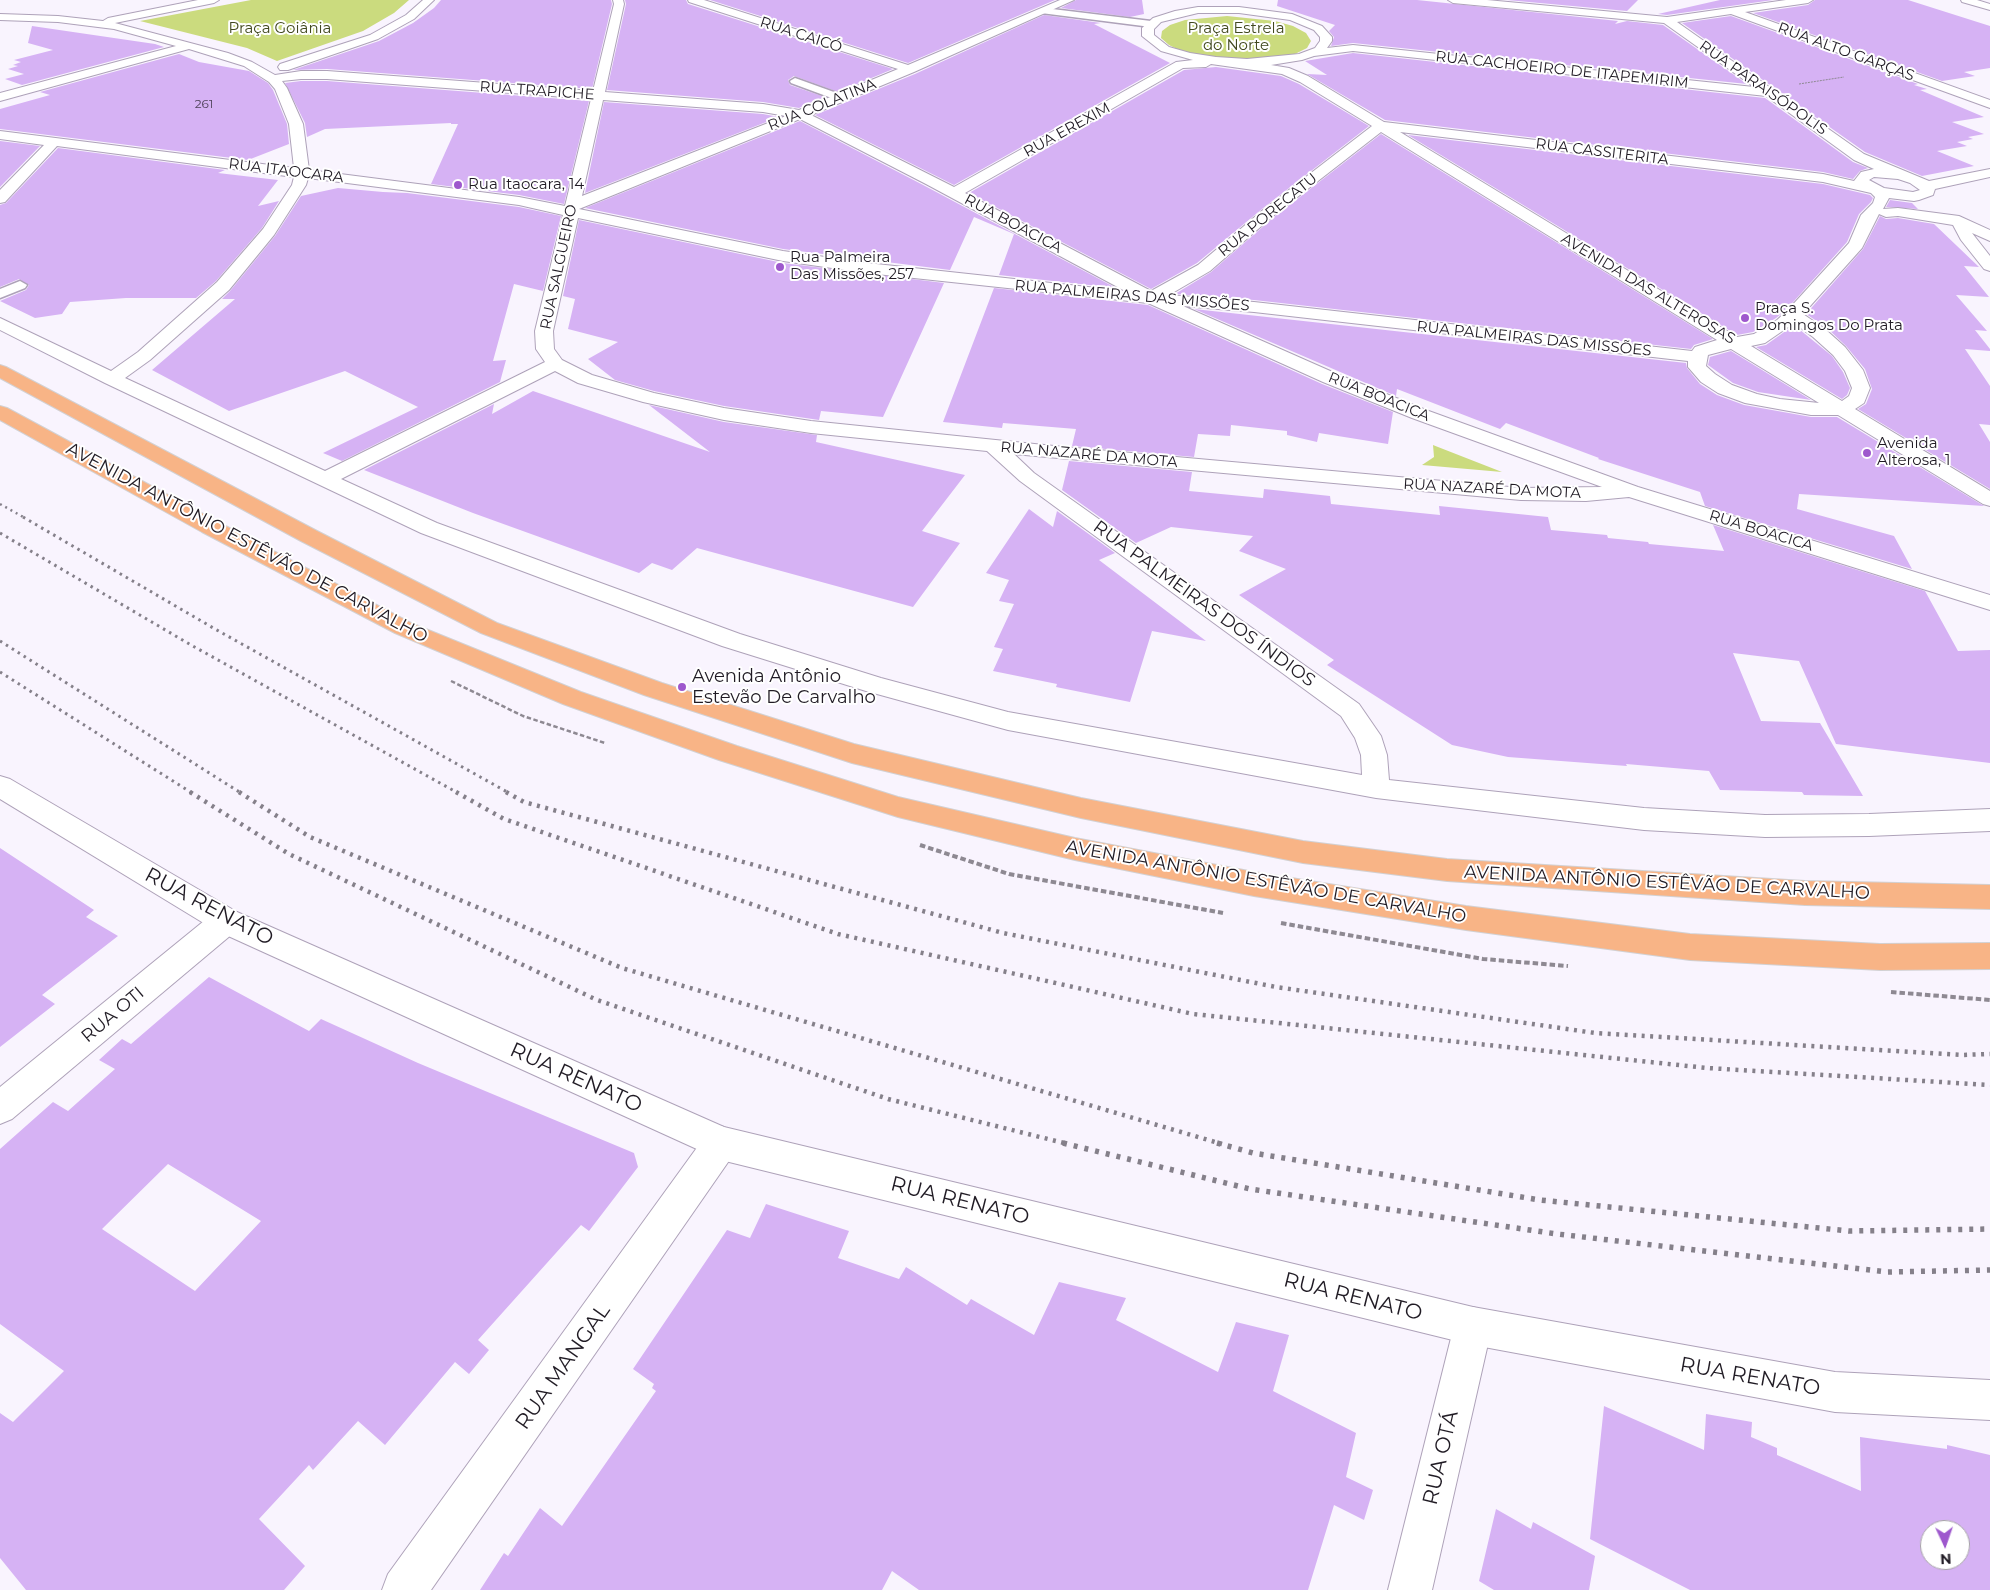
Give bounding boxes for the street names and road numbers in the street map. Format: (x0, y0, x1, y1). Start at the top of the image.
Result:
street label: RUA CAICÓ (758, 13, 844, 57)
street label: RUA ALTO GARÇAS (1775, 19, 1917, 85)
street label: RUA PARAISÓPOLIS (1696, 37, 1830, 139)
street label: RUA CACHOEIRO DE ITAPEMIRIM (1435, 48, 1689, 92)
street label: RUA COLATINA (765, 75, 879, 135)
street label: RUA TRAPICHE (479, 78, 595, 104)
street label: RUA EREXIM (1020, 99, 1114, 161)
street label: RUA CASSITERITA (1534, 135, 1670, 169)
street label: RUA ITAOCARA (227, 155, 345, 187)
street label: RUA PORECATU (1215, 170, 1321, 260)
street label: RUA BOACICA (961, 191, 1065, 257)
street label: RUA SALGUEIRO (537, 203, 581, 331)
street label: AVENIDA DAS ALTEROSAS (1558, 230, 1738, 348)
street label: RUA PALMEIRAS DAS MISSÕES (1014, 277, 1250, 315)
street label: RUA PALMEIRAS DAS MISSÕES (1416, 318, 1652, 360)
street label: RUA BOACICA (1326, 368, 1432, 426)
street label: AVENIDA ANTÔNIO ESTÊVÃO DE CARVALHO (63, 438, 431, 648)
street label: RUA NAZARÉ DA MOTA (1000, 438, 1178, 472)
street label: RUA NAZARÉ DA MOTA (1403, 475, 1581, 503)
street label: RUA BOACICA (1707, 507, 1815, 555)
street label: RUA PALMEIRAS DOS ÍNDIOS (1089, 516, 1319, 692)
street label: AVENIDA ANTÔNIO ESTÊVÃO DE CARVALHO (1064, 836, 1468, 928)
street label: AVENIDA ANTÔNIO ESTÊVÃO DE CARVALHO (1464, 862, 1870, 904)
street label: RUA RENATO (140, 863, 278, 951)
street label: RUA OTI (77, 983, 149, 1047)
street label: RUA RENATO (506, 1038, 646, 1118)
street label: RUA RENATO (888, 1172, 1032, 1230)
street label: RUA RENATO (1281, 1268, 1425, 1326)
street label: RUA MANGAL (510, 1299, 616, 1435)
street label: RUA RENATO (1678, 1352, 1822, 1402)
street label: RUA OTÁ (1418, 1408, 1464, 1508)

